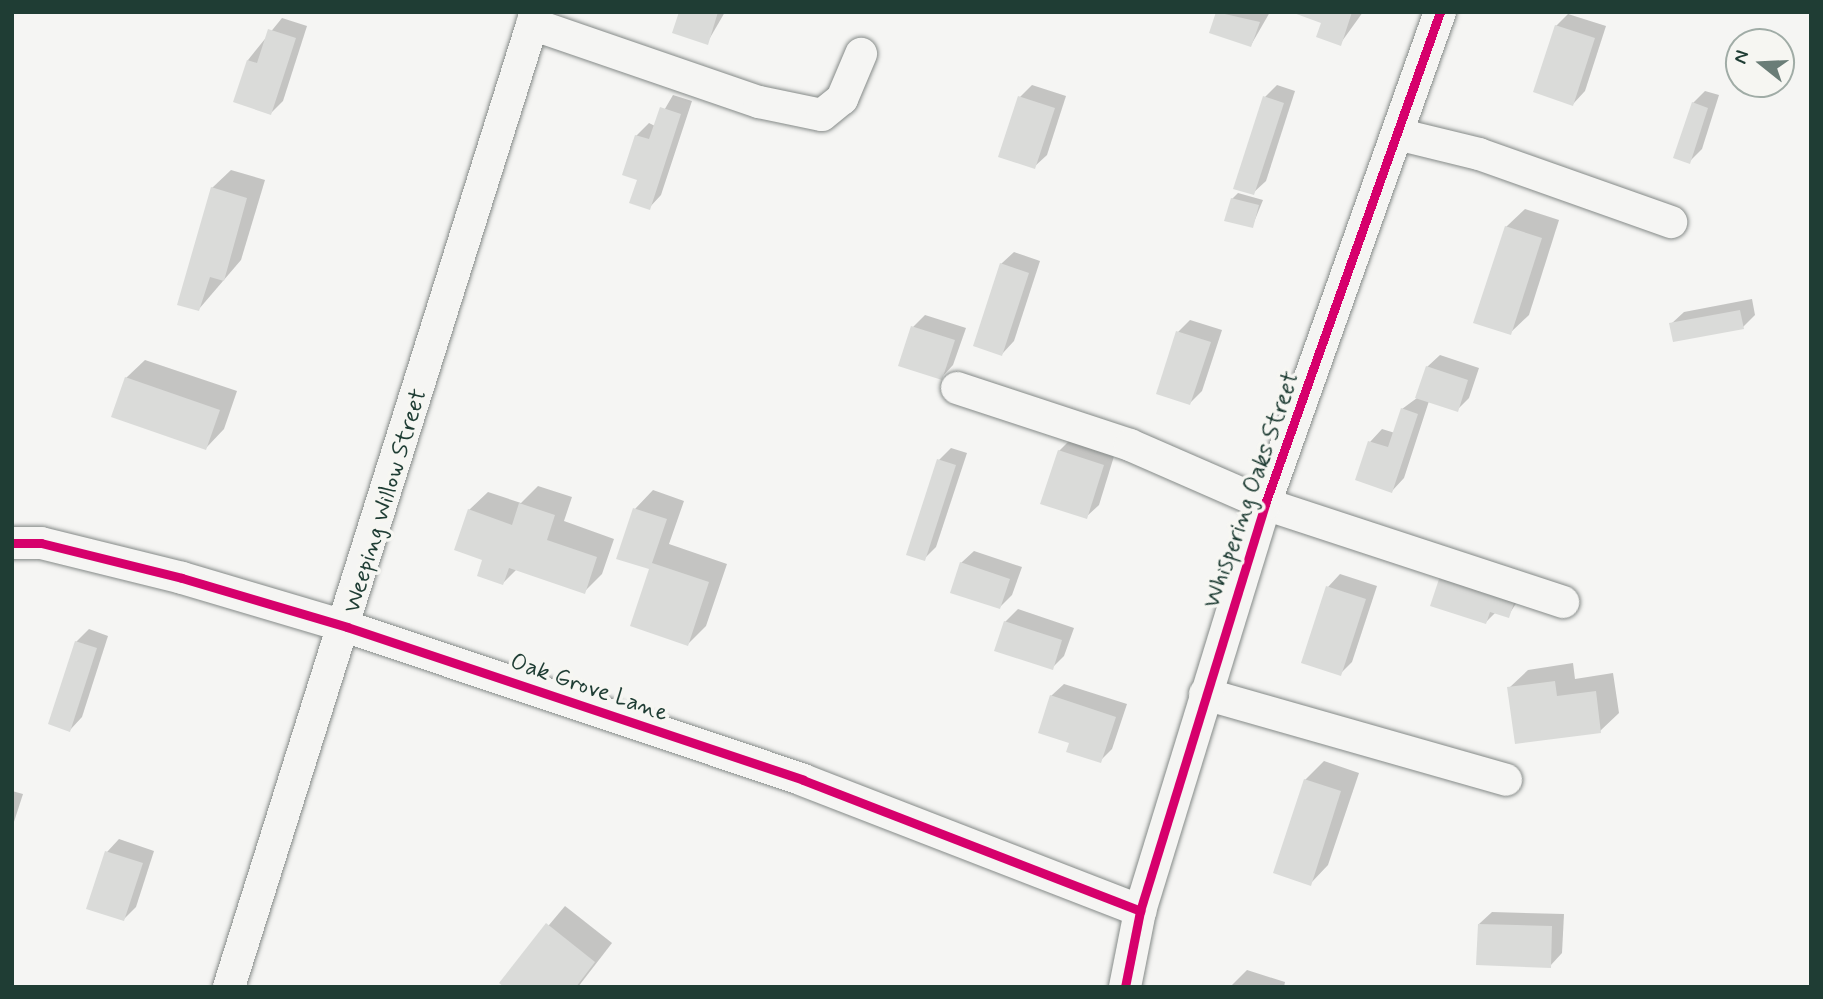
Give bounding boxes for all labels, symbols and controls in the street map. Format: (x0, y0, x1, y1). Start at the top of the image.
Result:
north arrow (1725, 28, 1795, 98)
text: N (1728, 47, 1755, 67)
street label: Whispering Oaks Street (1198, 368, 1306, 612)
street label: Weeping Willow Street (338, 385, 434, 617)
street label: Oak Grove Lane (508, 648, 670, 728)

